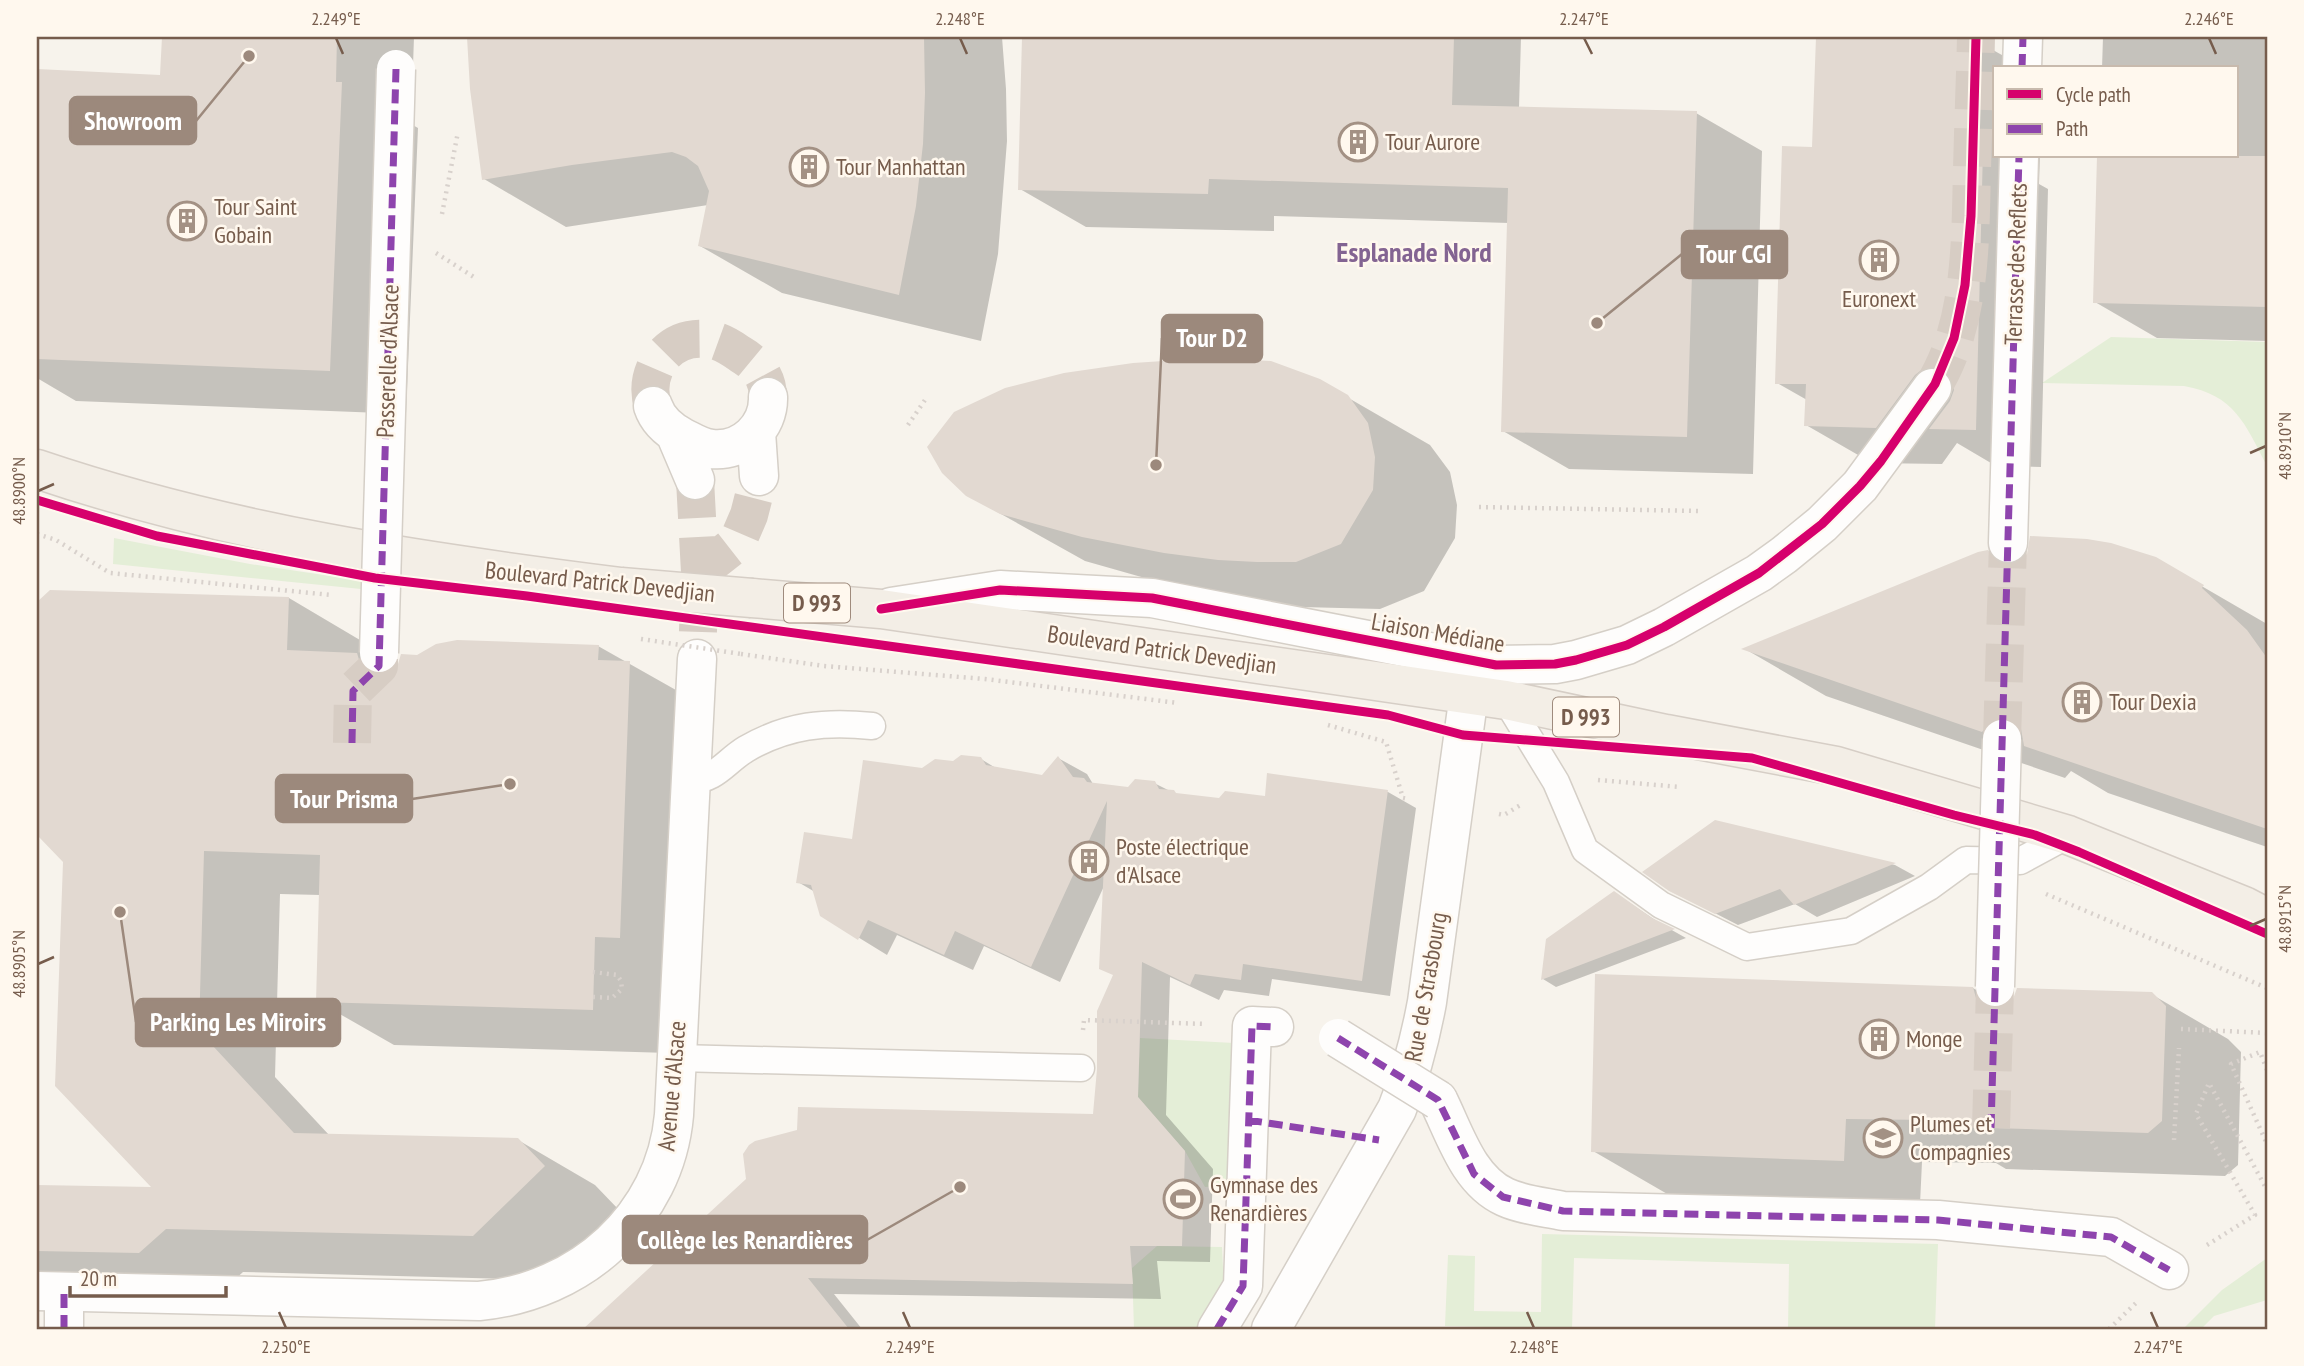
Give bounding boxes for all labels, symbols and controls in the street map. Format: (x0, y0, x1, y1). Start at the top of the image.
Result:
text: 2.249°E (311, 7, 361, 30)
text: 2.248°E (935, 7, 985, 30)
text: 2.247°E (1559, 7, 1609, 30)
text: 2.246°E (2184, 7, 2234, 30)
legend (1993, 66, 2238, 158)
text: Cycle path (2056, 81, 2131, 108)
callout: Showroom (70, 97, 196, 144)
text: Showroom (84, 104, 182, 137)
text: Path (2056, 115, 2088, 142)
building icon: Tour Aurore (1337, 121, 1379, 163)
place label: Tour Aurore (1385, 126, 1480, 157)
building icon: Tour Manhattan (788, 146, 830, 188)
place label: Tour Manhattan (836, 151, 966, 182)
street label: Terrasse des Reflets (1997, 182, 2034, 345)
place label: Tour Saint Gobain (214, 191, 297, 250)
building icon: Tour Saint Gobain (166, 200, 208, 242)
callout: Tour CGI (1682, 231, 1787, 278)
district label: Esplanade Nord (1336, 233, 1492, 270)
text: Tour CGI (1696, 237, 1772, 270)
building icon: Euronext (1858, 239, 1900, 281)
place label: Euronext (1842, 283, 1916, 314)
street label: Passerelle d'Alsace (369, 284, 406, 438)
callout: Tour D2 (1162, 315, 1262, 362)
text: Tour D2 (1176, 321, 1248, 354)
text: 48.8910°N (2273, 412, 2296, 480)
text: 48.8900°N (7, 457, 30, 525)
street label: Boulevard Patrick Devedjian (484, 554, 716, 609)
road number: D 993 (784, 583, 850, 622)
street label: Liaison Médiane (1369, 606, 1507, 659)
street label: Boulevard Patrick Devedjian (1046, 618, 1279, 681)
building icon: Tour Dexia (2061, 681, 2103, 723)
place label: Tour Dexia (2109, 686, 2196, 717)
road number: D 993 (1553, 698, 1619, 736)
callout: Tour Prisma (276, 775, 412, 822)
text: Tour Prisma (290, 782, 398, 815)
place label: Poste électrique d'Alsace (1116, 831, 1249, 890)
building icon: Poste électrique d'Alsace (1068, 840, 1110, 882)
text: 48.8915°N (2273, 885, 2296, 953)
street label: Rue de Strasbourg (1397, 910, 1454, 1064)
text: 48.8905°N (7, 930, 30, 998)
callout: Parking Les Miroirs (136, 999, 340, 1046)
text: Parking Les Miroirs (150, 1005, 326, 1038)
building icon: Monge (1858, 1018, 1900, 1060)
street label: Avenue d'Alsace (650, 1019, 693, 1152)
place label: Monge (1906, 1023, 1962, 1054)
place label: Plumes et Compagnies (1910, 1108, 2011, 1167)
school or university icon: Plumes et Compagnies (1862, 1117, 1904, 1159)
place label: Gymnase des Renardières (1210, 1169, 1318, 1228)
sports icon: Gymnase des Renardières (1162, 1178, 1204, 1220)
callout: Collège les Renardières (623, 1216, 867, 1263)
text: Collège les Renardières (637, 1223, 853, 1256)
scale bar (70, 1254, 226, 1298)
text: 20 m (80, 1265, 117, 1292)
text: 2.250°E (261, 1335, 311, 1358)
text: 2.249°E (885, 1335, 935, 1358)
text: 2.248°E (1509, 1335, 1559, 1358)
text: 2.247°E (2133, 1335, 2183, 1358)

